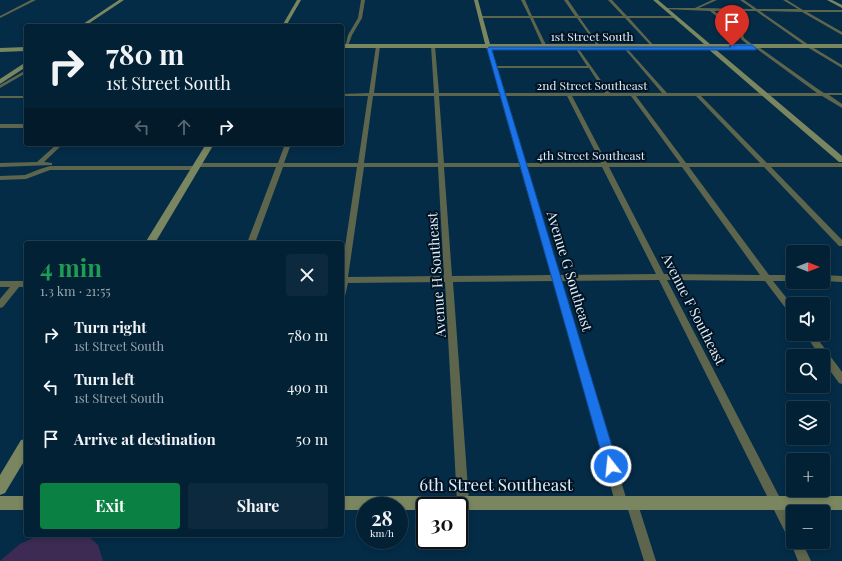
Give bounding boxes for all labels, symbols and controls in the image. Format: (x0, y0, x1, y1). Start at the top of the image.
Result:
pin (715, 5, 749, 46)
icon: arrive (721, 11, 743, 33)
street label: 1st Street South (550, 28, 634, 44)
text: 780 m (106, 35, 184, 72)
icon: right (40, 40, 92, 92)
text: 1st Street South (106, 71, 231, 95)
street label: 2nd Street Southeast (537, 77, 648, 93)
icon: left (131, 116, 153, 138)
icon: ahead (173, 116, 195, 138)
icon: right (215, 116, 237, 138)
street label: 4th Street Southeast (537, 147, 646, 163)
street label: Avenue G Southeast (542, 208, 598, 334)
street label: Avenue H Southeast (422, 211, 450, 339)
north arrow (786, 245, 830, 289)
map controls (786, 245, 830, 549)
street label: Avenue F Southeast (657, 249, 731, 369)
text: 4 min (40, 251, 102, 283)
button: close (286, 254, 328, 296)
text: 1.3 km · 21:55 (40, 282, 111, 299)
button: sound (786, 297, 830, 341)
text: Turn right (74, 317, 147, 337)
icon: right (40, 324, 62, 346)
text: 780 m (288, 325, 328, 345)
text: 1st Street South (74, 337, 164, 354)
button: search (786, 349, 830, 393)
text: Turn left (74, 369, 135, 389)
icon: left (40, 376, 62, 398)
text: 490 m (287, 377, 328, 397)
text: 1st Street South (74, 389, 164, 406)
button: layers (786, 401, 830, 445)
icon: arrive (40, 428, 62, 450)
text: Arrive at destination (74, 429, 216, 449)
text: 50 m (296, 429, 328, 449)
position arrow (590, 445, 632, 487)
button: + (786, 453, 830, 497)
street label: 6th Street Southeast (419, 473, 574, 495)
button: Exit (40, 483, 180, 529)
button: Share (188, 483, 328, 529)
speed limit sign: 30 (416, 497, 468, 549)
text: 28 (371, 504, 393, 531)
button: − (786, 505, 830, 549)
text: km/h (370, 526, 394, 540)

